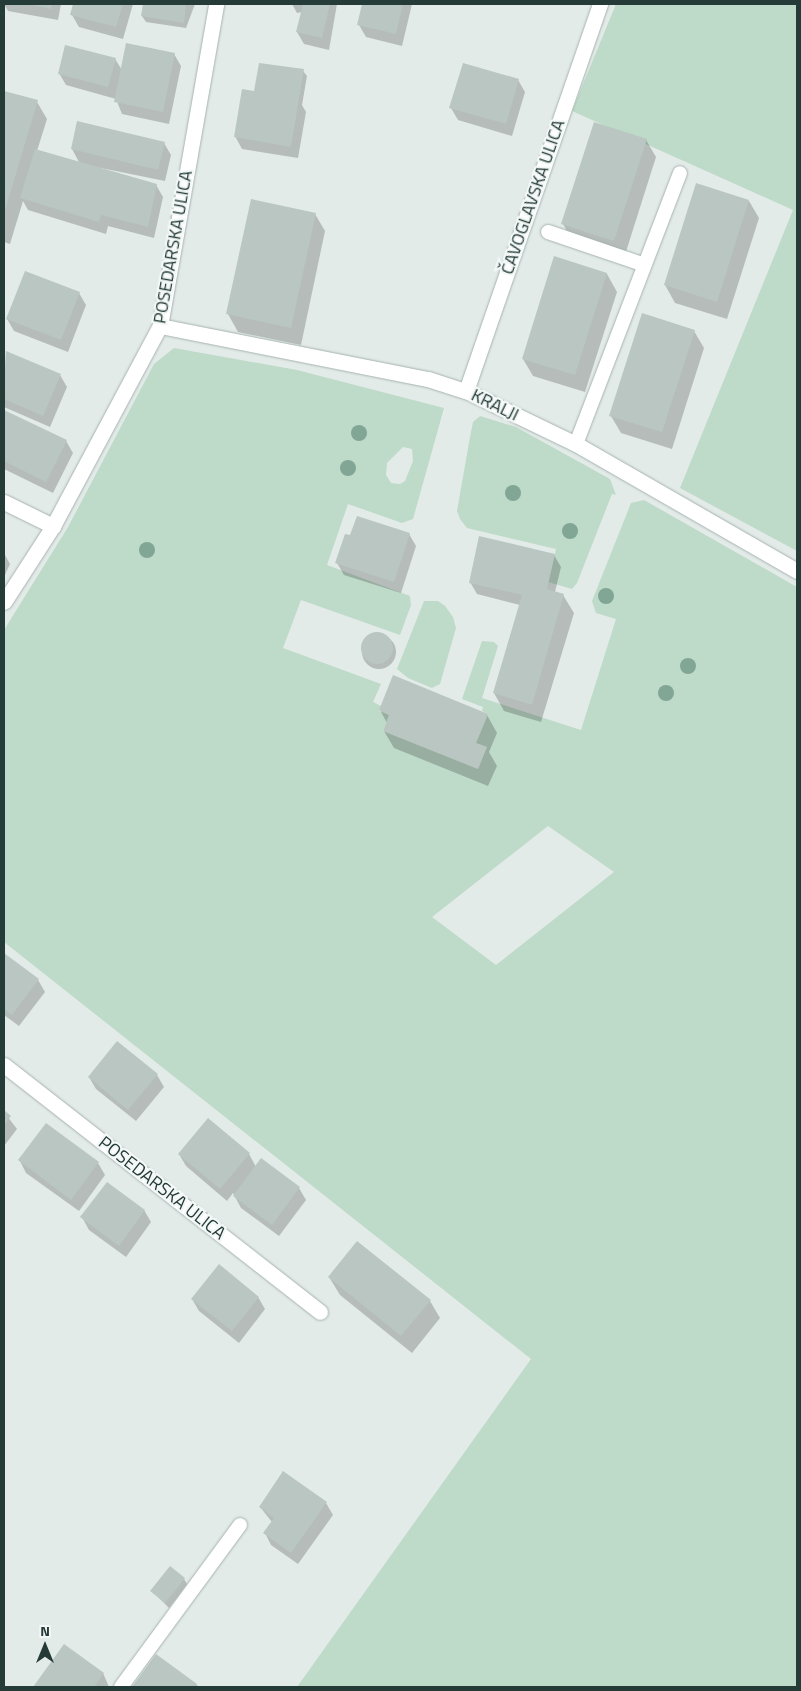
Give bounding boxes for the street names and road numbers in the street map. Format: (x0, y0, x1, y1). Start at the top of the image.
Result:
street label: ČAVOGLAVSKA ULICA (496, 117, 570, 277)
street label: POSEDARSKA ULICA (149, 169, 197, 325)
street label: KRALJI (468, 384, 522, 426)
street label: POSEDARSKA ULICA (94, 1132, 230, 1244)

